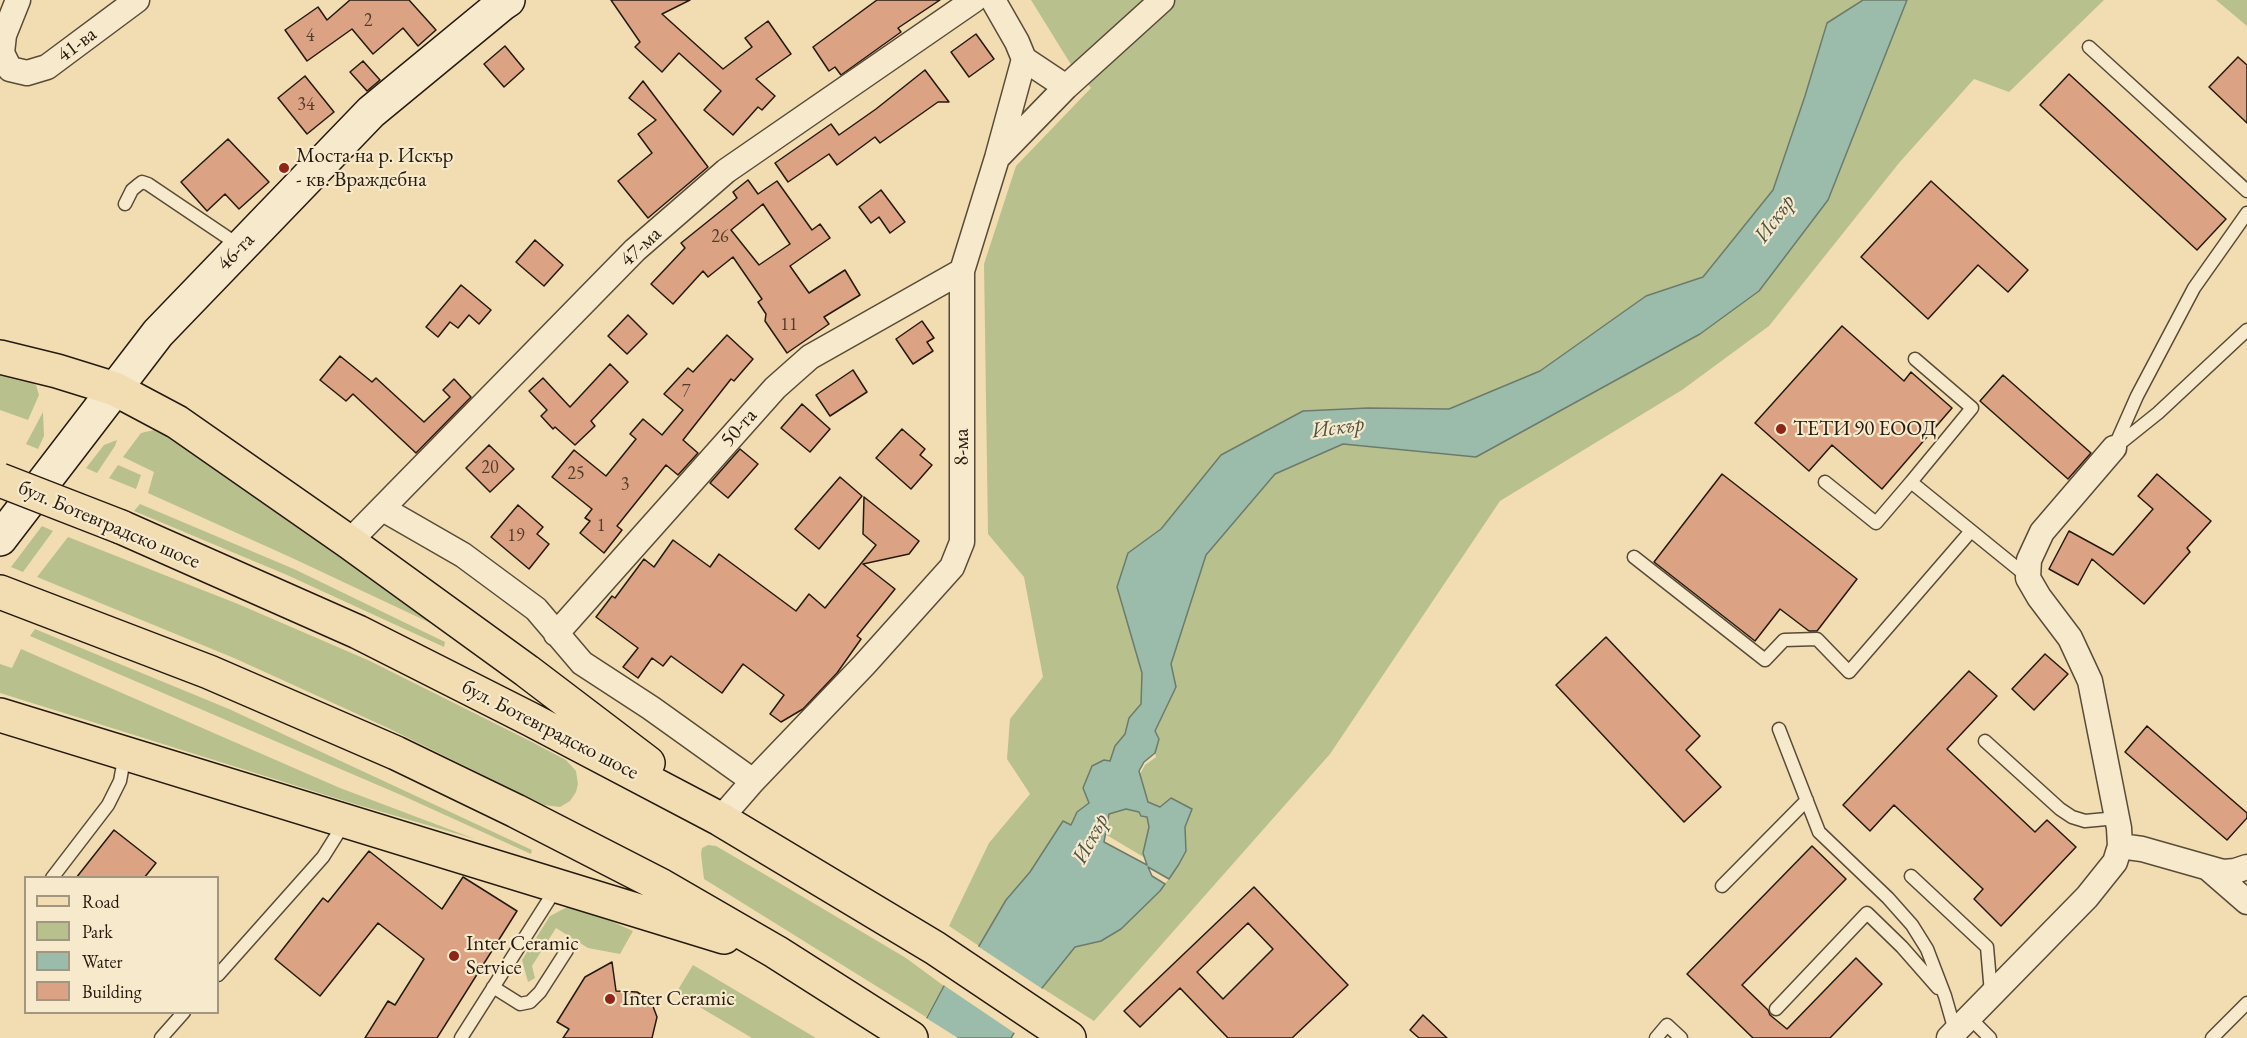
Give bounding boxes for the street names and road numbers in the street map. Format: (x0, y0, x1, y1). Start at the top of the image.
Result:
street label: 41-ва (52, 22, 102, 68)
street label: 47-ма (615, 222, 667, 272)
street label: 46-та (212, 228, 260, 276)
street label: 50-та (715, 404, 763, 452)
street label: 8-ма (949, 428, 975, 466)
street label: бул. Ботевградско шосе (14, 475, 204, 575)
street label: бул. Ботевградско шосе (457, 674, 643, 786)

